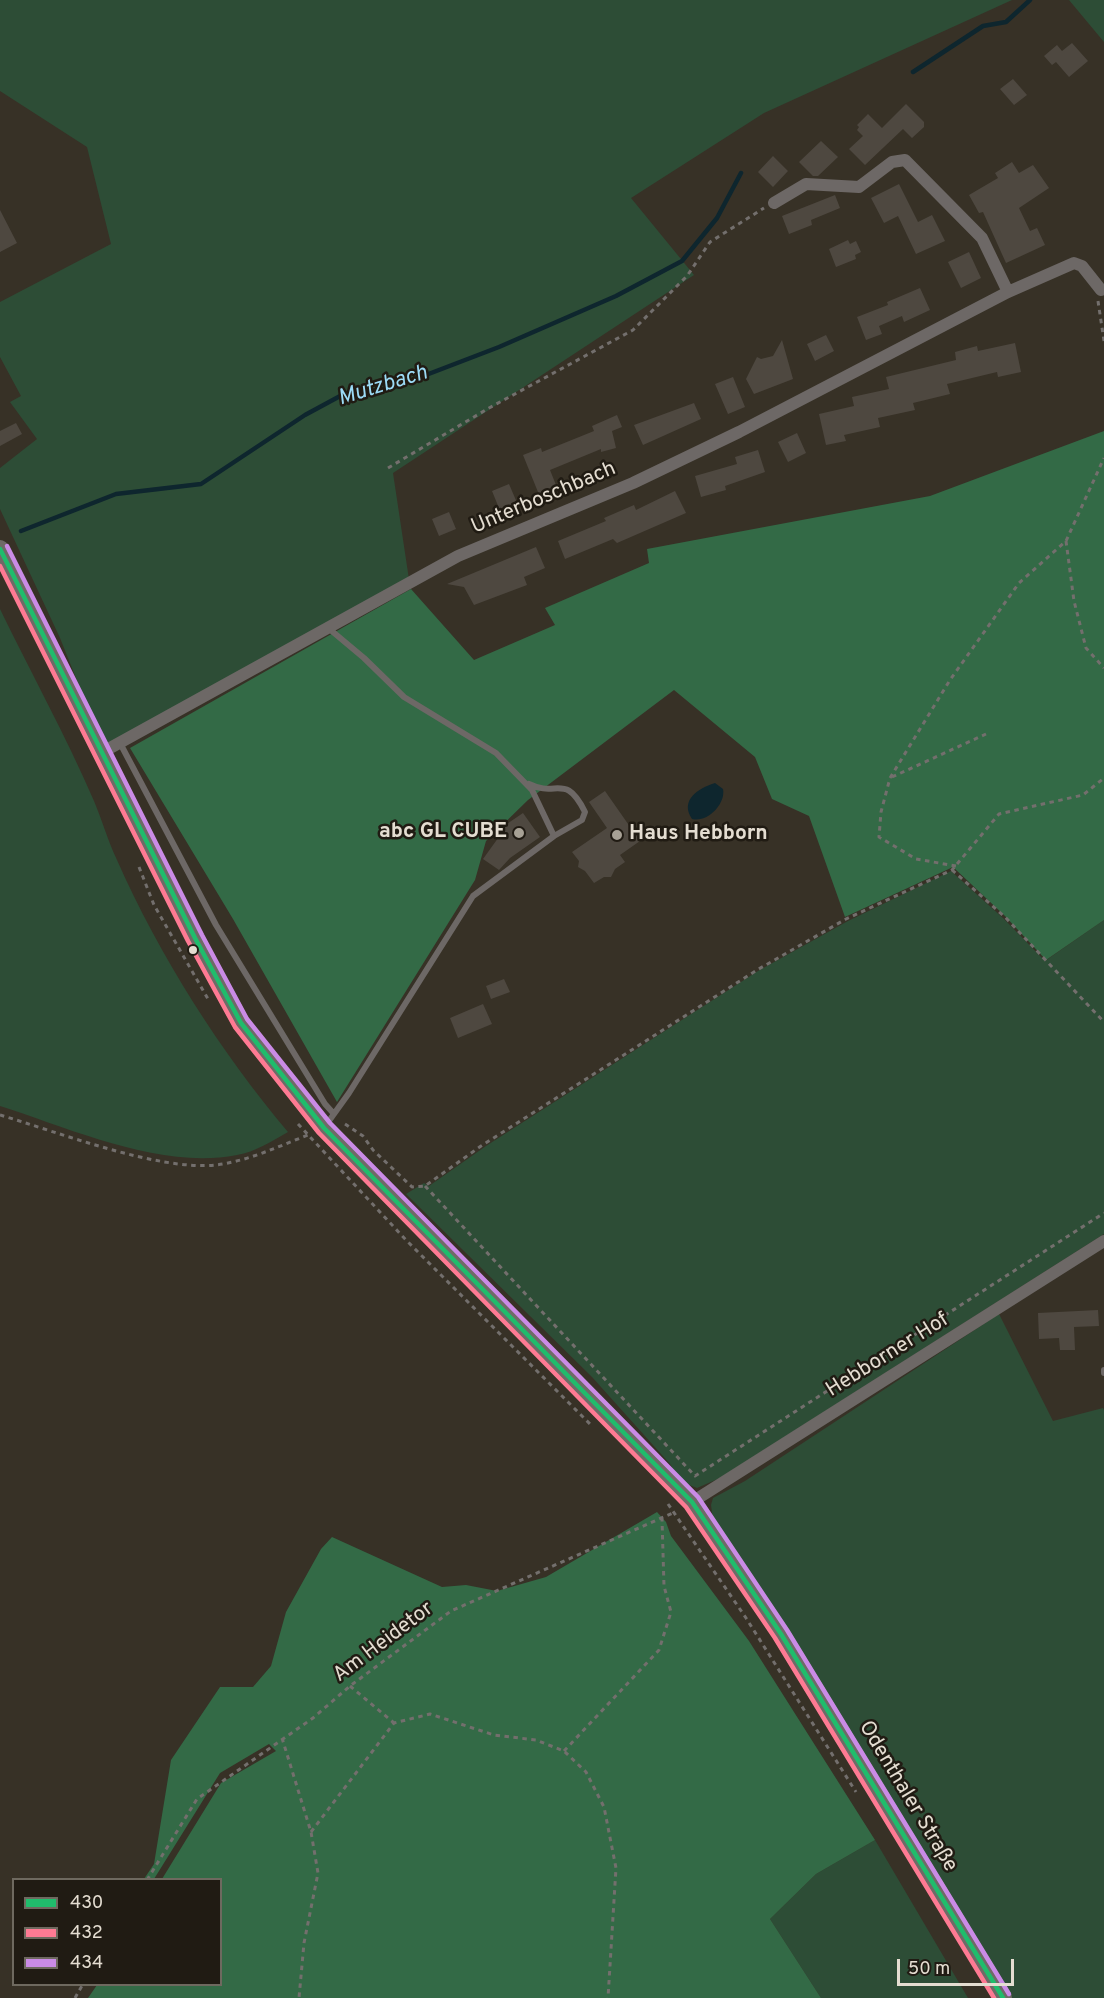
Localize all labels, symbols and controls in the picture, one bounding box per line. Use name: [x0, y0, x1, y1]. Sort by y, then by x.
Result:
water label: Mutzbach: [335, 361, 431, 413]
street label: Unterboschbach: [468, 457, 620, 541]
place label: abc GL CUBE: [379, 820, 507, 846]
place label: Haus Hebborn: [629, 822, 768, 848]
marker: abc GL CUBE: [512, 826, 526, 840]
marker: Haus Hebborn: [610, 828, 624, 842]
unlabelled marker: [187, 944, 199, 956]
street label: Hebborner Hof: [822, 1308, 954, 1404]
street label: Am Heidetor: [329, 1597, 439, 1689]
street label: Odenthaler Straße: [852, 1717, 962, 1877]
legend: [12, 1878, 222, 1986]
text: 430: [70, 1892, 103, 1915]
text: 432: [70, 1922, 103, 1945]
scale bar: [900, 1947, 1017, 1985]
text: 434: [70, 1952, 103, 1975]
text: 50 m: [908, 1958, 950, 1981]

